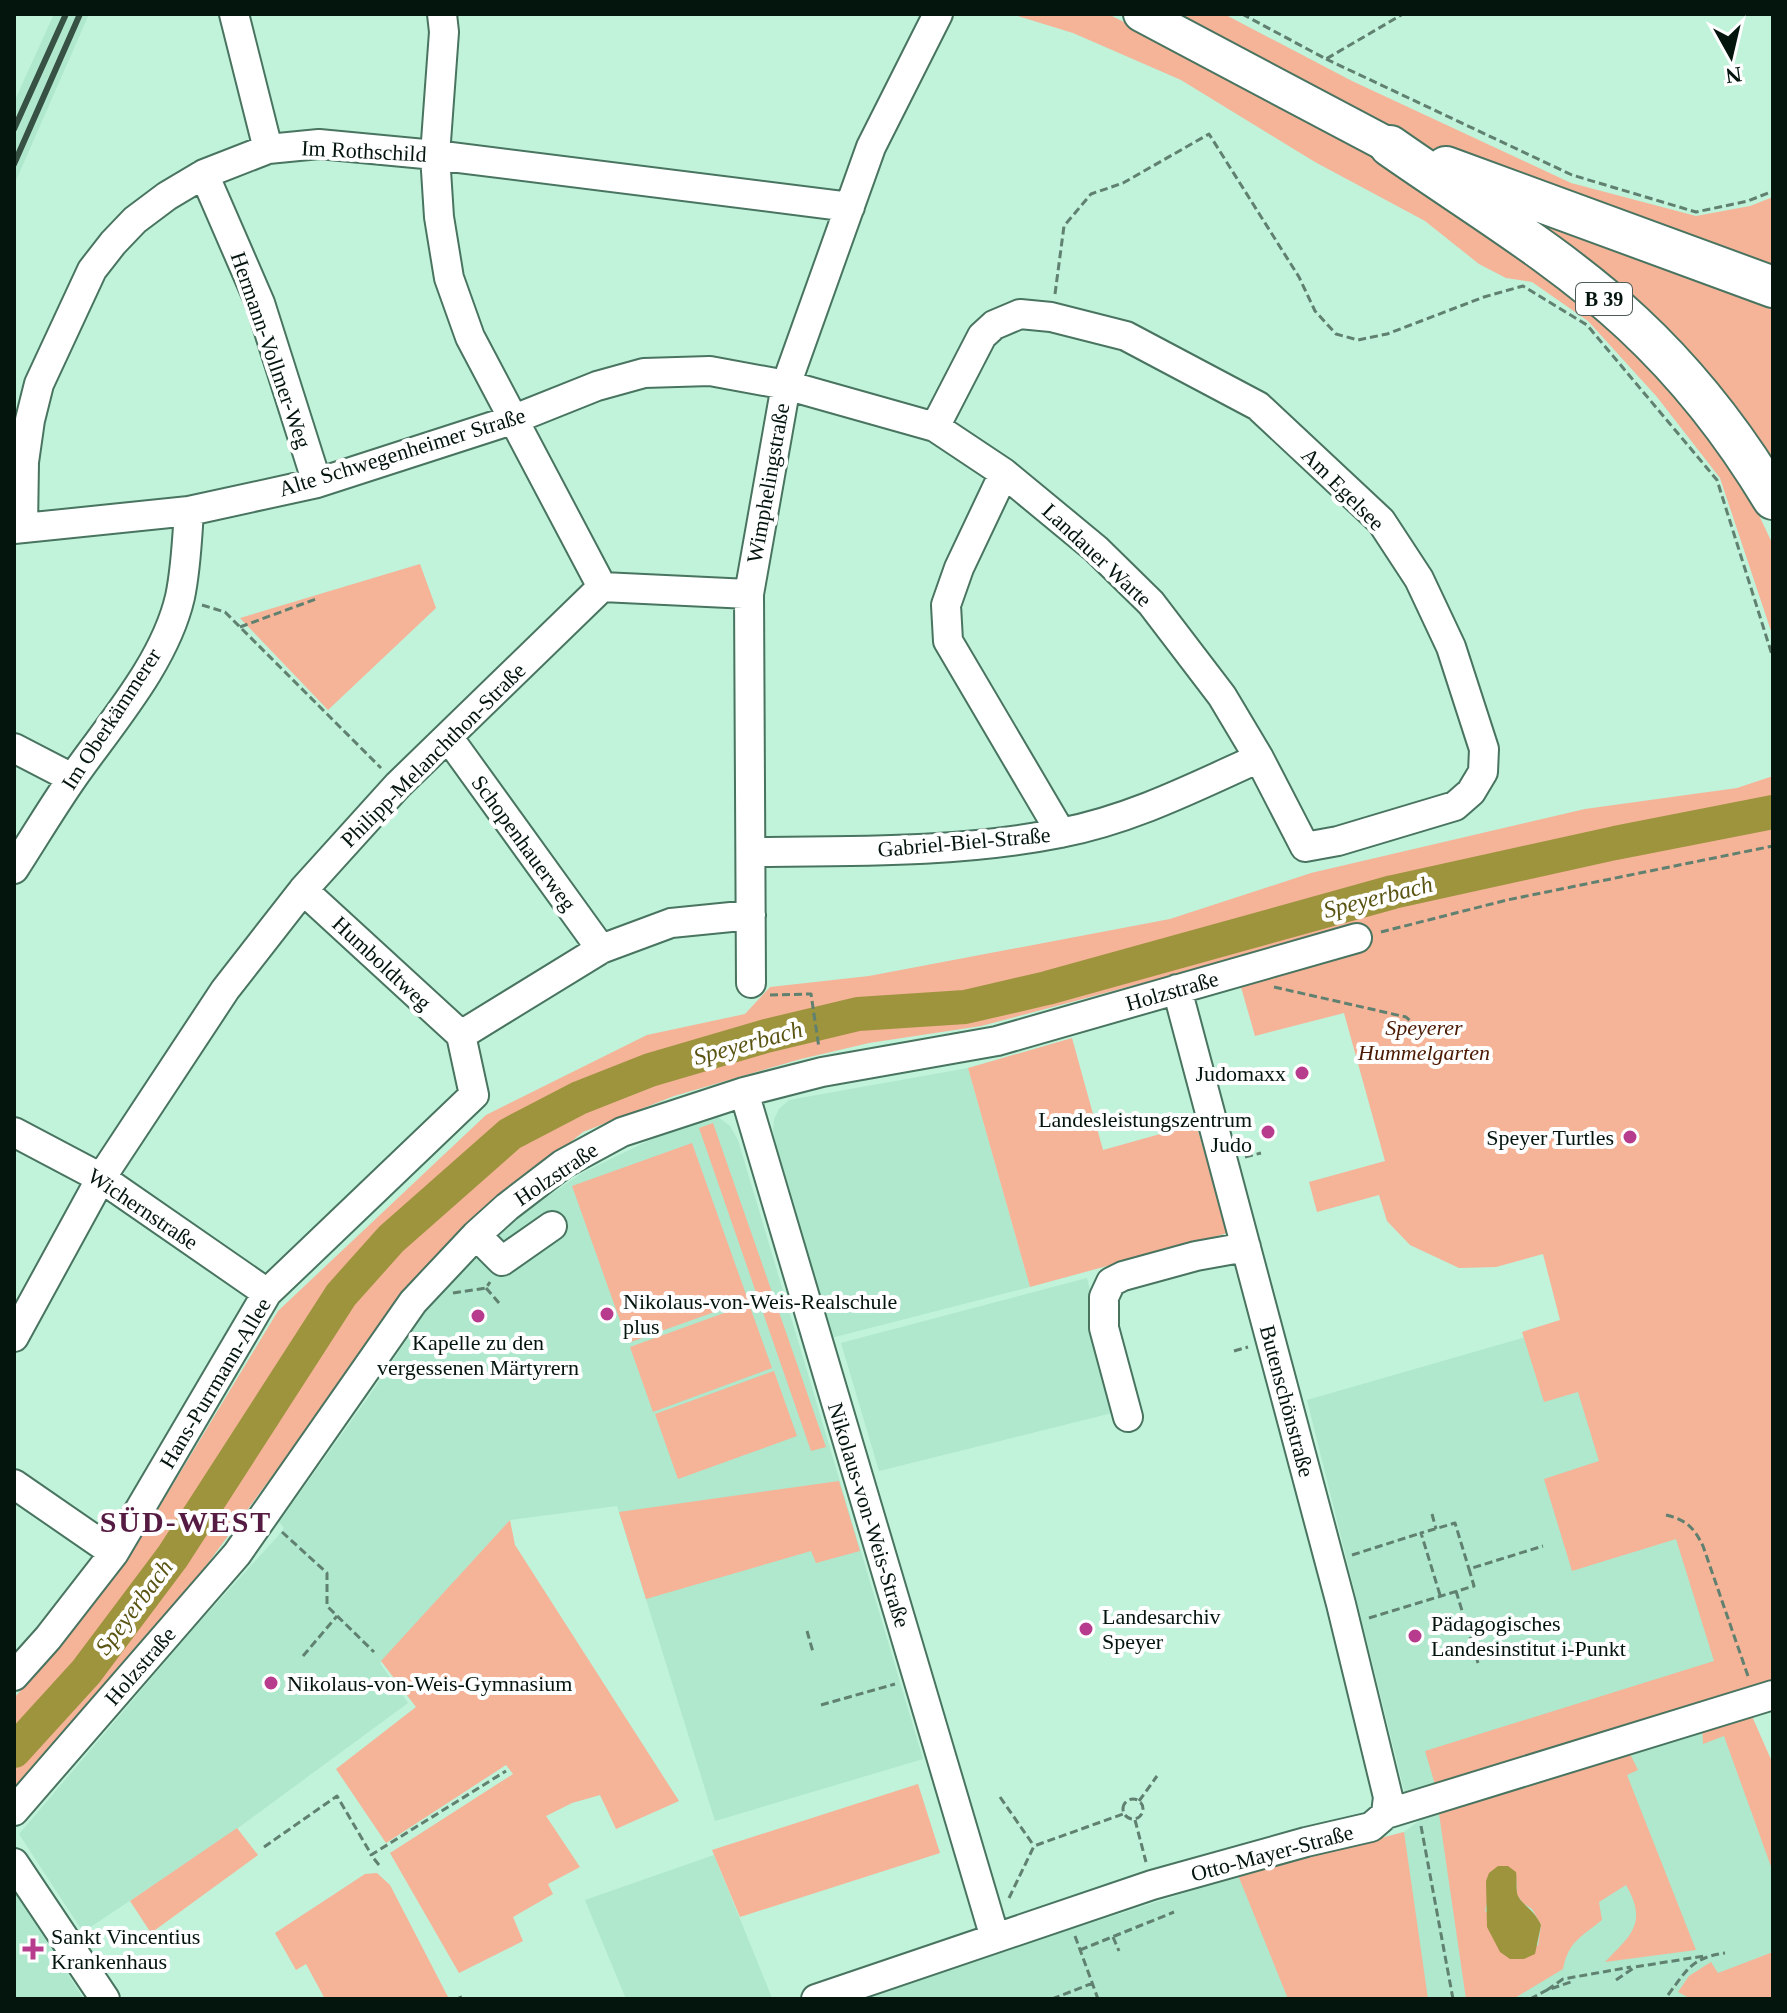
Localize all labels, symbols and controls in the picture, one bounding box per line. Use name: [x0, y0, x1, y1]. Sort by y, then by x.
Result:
north arrow: [1691, 16, 1771, 96]
text: N: [1724, 62, 1743, 89]
street label: Im Rothschild: [301, 135, 427, 167]
street label: Hermann-Vollmer-Weg: [226, 248, 316, 452]
road number: B 39: [1576, 283, 1632, 315]
street label: Wimphelingstraße: [742, 401, 794, 565]
street label: Alte Schwegenheimer Straße: [276, 403, 528, 501]
street label: Am Egelsee: [1296, 442, 1390, 536]
street label: Landauer Warte: [1037, 498, 1157, 612]
street label: Im Oberkämmerer: [56, 643, 166, 794]
street label: Philipp-Melanchthon-Straße: [336, 658, 530, 852]
street label: Schopenhauerweg: [466, 770, 582, 916]
street label: Gabriel-Biel-Straße: [876, 822, 1052, 862]
water label: Speyerbach: [1321, 871, 1435, 923]
street label: Humboldtweg: [327, 911, 437, 1015]
street label: Holzstraße: [1123, 966, 1221, 1016]
park label: Speyerer Hummelgarten: [1357, 1015, 1490, 1065]
water label: Speyerbach: [691, 1016, 805, 1070]
place label: Judomaxx: [1196, 1061, 1286, 1086]
marker: Judomaxx: [1293, 1064, 1311, 1082]
place label: Landesleistungszentrum Judo: [1038, 1107, 1252, 1157]
marker: Landesleistungszentrum Judo: [1259, 1123, 1277, 1141]
place label: Speyer Turtles: [1486, 1125, 1614, 1150]
marker: Speyer Turtles: [1621, 1128, 1639, 1146]
street label: Holzstraße: [510, 1137, 602, 1211]
street label: Wichernstraße: [83, 1163, 203, 1255]
place label: Nikolaus-von-Weis-Realschule plus: [623, 1289, 897, 1339]
street label: Hans-Purrmann-Allee: [154, 1293, 276, 1473]
marker: Nikolaus-von-Weis-Realschule plus: [598, 1305, 616, 1323]
marker: Kapelle zu den vergessenen Märtyrern: [469, 1307, 487, 1325]
street label: Butenschönstraße: [1255, 1322, 1319, 1480]
place label: Kapelle zu den vergessenen Märtyrern: [377, 1330, 579, 1380]
street label: Nikolaus-von-Weis-Straße: [823, 1399, 915, 1631]
district label: SÜD-WEST: [100, 1505, 272, 1538]
water label: Speyerbach: [90, 1554, 178, 1660]
place label: Landesarchiv Speyer: [1102, 1604, 1221, 1654]
place label: Pädagogisches Landesinstitut i-Punkt: [1431, 1611, 1626, 1661]
marker: Landesarchiv Speyer: [1077, 1620, 1095, 1638]
street label: Holzstraße: [99, 1622, 181, 1710]
marker: Pädagogisches Landesinstitut i-Punkt: [1406, 1627, 1424, 1645]
place label: Nikolaus-von-Weis-Gymnasium: [287, 1671, 572, 1696]
marker: Nikolaus-von-Weis-Gymnasium: [262, 1674, 280, 1692]
street label: Otto-Mayer-Straße: [1188, 1819, 1356, 1887]
place label: Sankt Vincentius Krankenhaus: [51, 1924, 200, 1974]
marker: Sankt Vincentius Krankenhaus: [22, 1938, 44, 1960]

